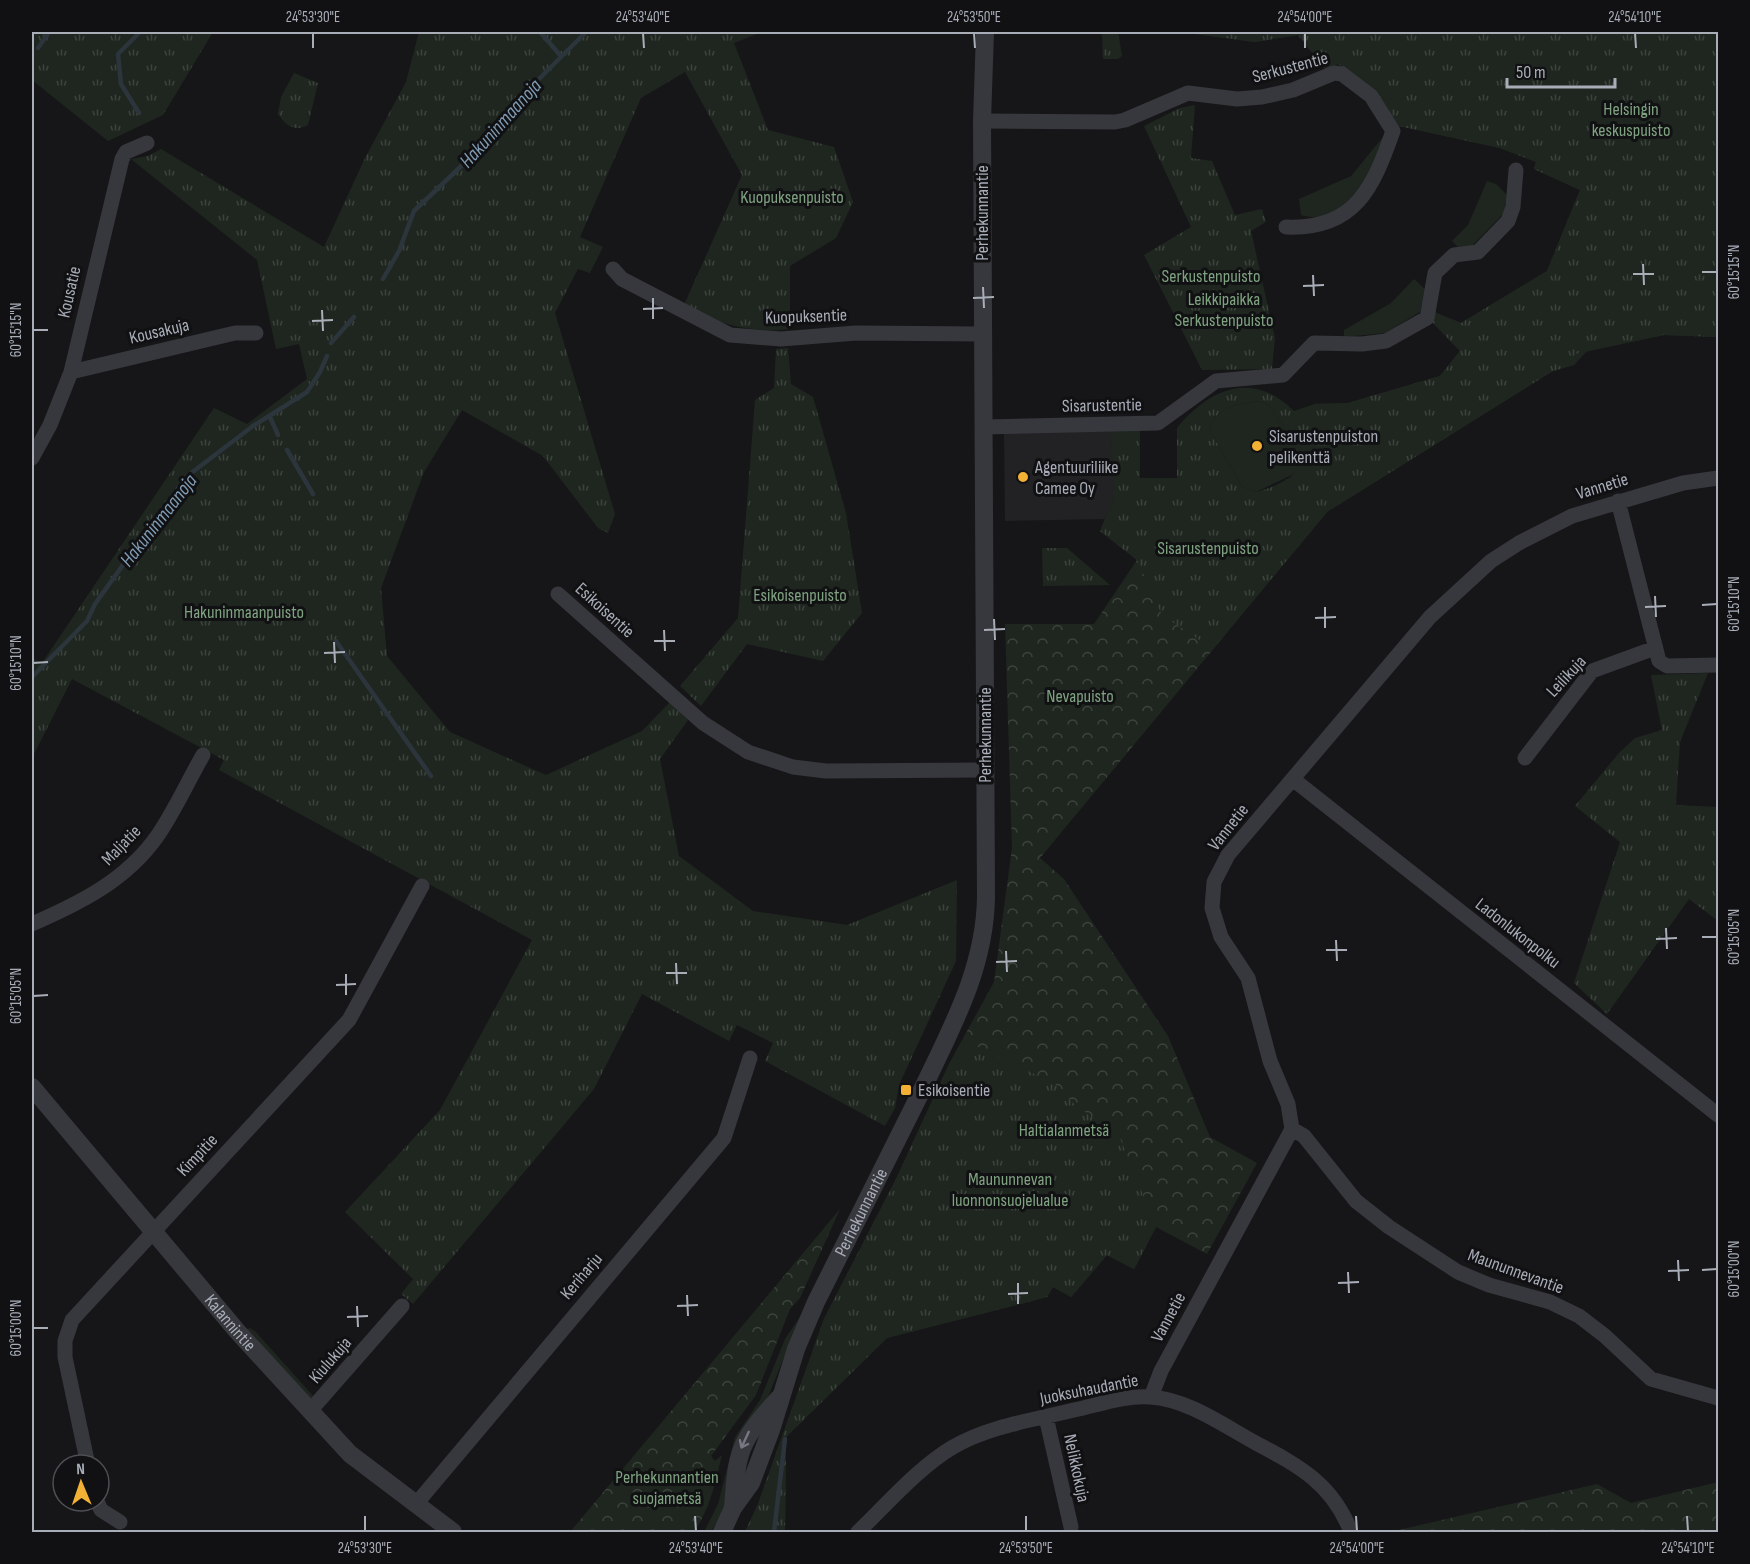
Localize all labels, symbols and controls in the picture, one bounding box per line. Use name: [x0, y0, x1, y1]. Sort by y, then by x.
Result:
text: 24°53'30"E: [286, 8, 340, 27]
text: 24°53'40"E: [616, 8, 670, 27]
text: 24°53'50"E: [947, 8, 1001, 27]
text: 24°54'00"E: [1278, 8, 1332, 27]
text: 24°54'10"E: [1608, 8, 1662, 27]
street label: Serkustentie: [1250, 47, 1330, 88]
scale bar: [1507, 51, 1615, 89]
text: 50 m: [1516, 62, 1546, 83]
water label: Hakuninmaanoja: [455, 74, 547, 173]
park label: Helsingin keskuspuisto: [1592, 99, 1670, 141]
street label: Perhekunnantie: [972, 165, 993, 261]
park label: Kuopuksenpuisto: [740, 187, 844, 208]
text: 60°15'15"N: [1725, 245, 1744, 299]
street label: Kousatie: [53, 264, 86, 320]
park label: Serkustenpuisto: [1162, 266, 1260, 287]
park label: Leikkipaikka Serkustenpuisto: [1175, 289, 1273, 331]
text: 60°15'15"N: [7, 303, 26, 357]
street label: Kuopuksentie: [765, 305, 847, 328]
street label: Kousakuja: [127, 314, 191, 349]
street label: Sisarustentie: [1062, 394, 1142, 417]
place label: Sisarustenpuiston pelikenttä: [1269, 426, 1378, 468]
marker: Sisarustenpuiston pelikenttä: [1250, 439, 1264, 453]
place label: Agentuuriliike Camee Oy: [1034, 457, 1118, 499]
street label: Vannetie: [1574, 469, 1631, 504]
water label: Hakuninmaanoja: [115, 470, 202, 572]
marker: Agentuuriliike Camee Oy: [1016, 470, 1030, 484]
park label: Sisarustenpuisto: [1157, 538, 1259, 559]
text: 60°15'10"N: [1725, 576, 1744, 632]
street label: Esikoisentie: [571, 578, 639, 642]
park label: Esikoisenpuisto: [753, 585, 847, 606]
park label: Hakuninmaanpuisto: [184, 602, 304, 623]
text: 60°15'10"N: [7, 635, 26, 691]
street label: Leilikuja: [1542, 651, 1591, 701]
park label: Nevapuisto: [1046, 686, 1114, 707]
street label: Perhekunnantie: [975, 687, 996, 783]
street label: Vannetie: [1204, 800, 1253, 855]
street label: Maljatie: [97, 821, 145, 870]
street label: Ladonlukonpolku: [1471, 894, 1564, 973]
text: 60°15'05"N: [1725, 909, 1744, 965]
text: 60°15'05"N: [7, 968, 26, 1024]
place label: Esikoisentie: [918, 1080, 990, 1101]
marker: Esikoisentie: [899, 1083, 913, 1097]
park label: Haltialanmetsä: [1019, 1120, 1109, 1141]
street label: Kimpitie: [173, 1130, 222, 1181]
street label: Perhekunnantie: [830, 1165, 892, 1260]
park label: Maununnevan luonnonsuojelualue: [952, 1169, 1068, 1211]
text: 60°15'00"N: [1725, 1241, 1744, 1297]
street label: Maununnevantie: [1465, 1244, 1567, 1299]
street label: Keriharju: [556, 1249, 607, 1304]
street label: Vannetie: [1147, 1289, 1190, 1346]
street label: Kalannintie: [200, 1290, 260, 1356]
text: 60°15'00"N: [7, 1300, 26, 1356]
street label: Kiulukuja: [305, 1333, 356, 1388]
street label: Juoksuhaudantie: [1037, 1370, 1140, 1410]
one-way arrow: [739, 1431, 750, 1449]
street label: Nelikkokuja: [1059, 1432, 1094, 1504]
north arrow: [51, 1453, 111, 1513]
text: N: [76, 1460, 85, 1479]
park label: Perhekunnantien suojametsä: [615, 1467, 719, 1509]
text: 24°53'30"E: [338, 1539, 392, 1558]
text: 24°53'40"E: [669, 1539, 723, 1558]
text: 24°53'50"E: [999, 1539, 1053, 1558]
text: 24°54'00"E: [1330, 1539, 1384, 1558]
text: 24°54'10"E: [1661, 1539, 1715, 1558]

